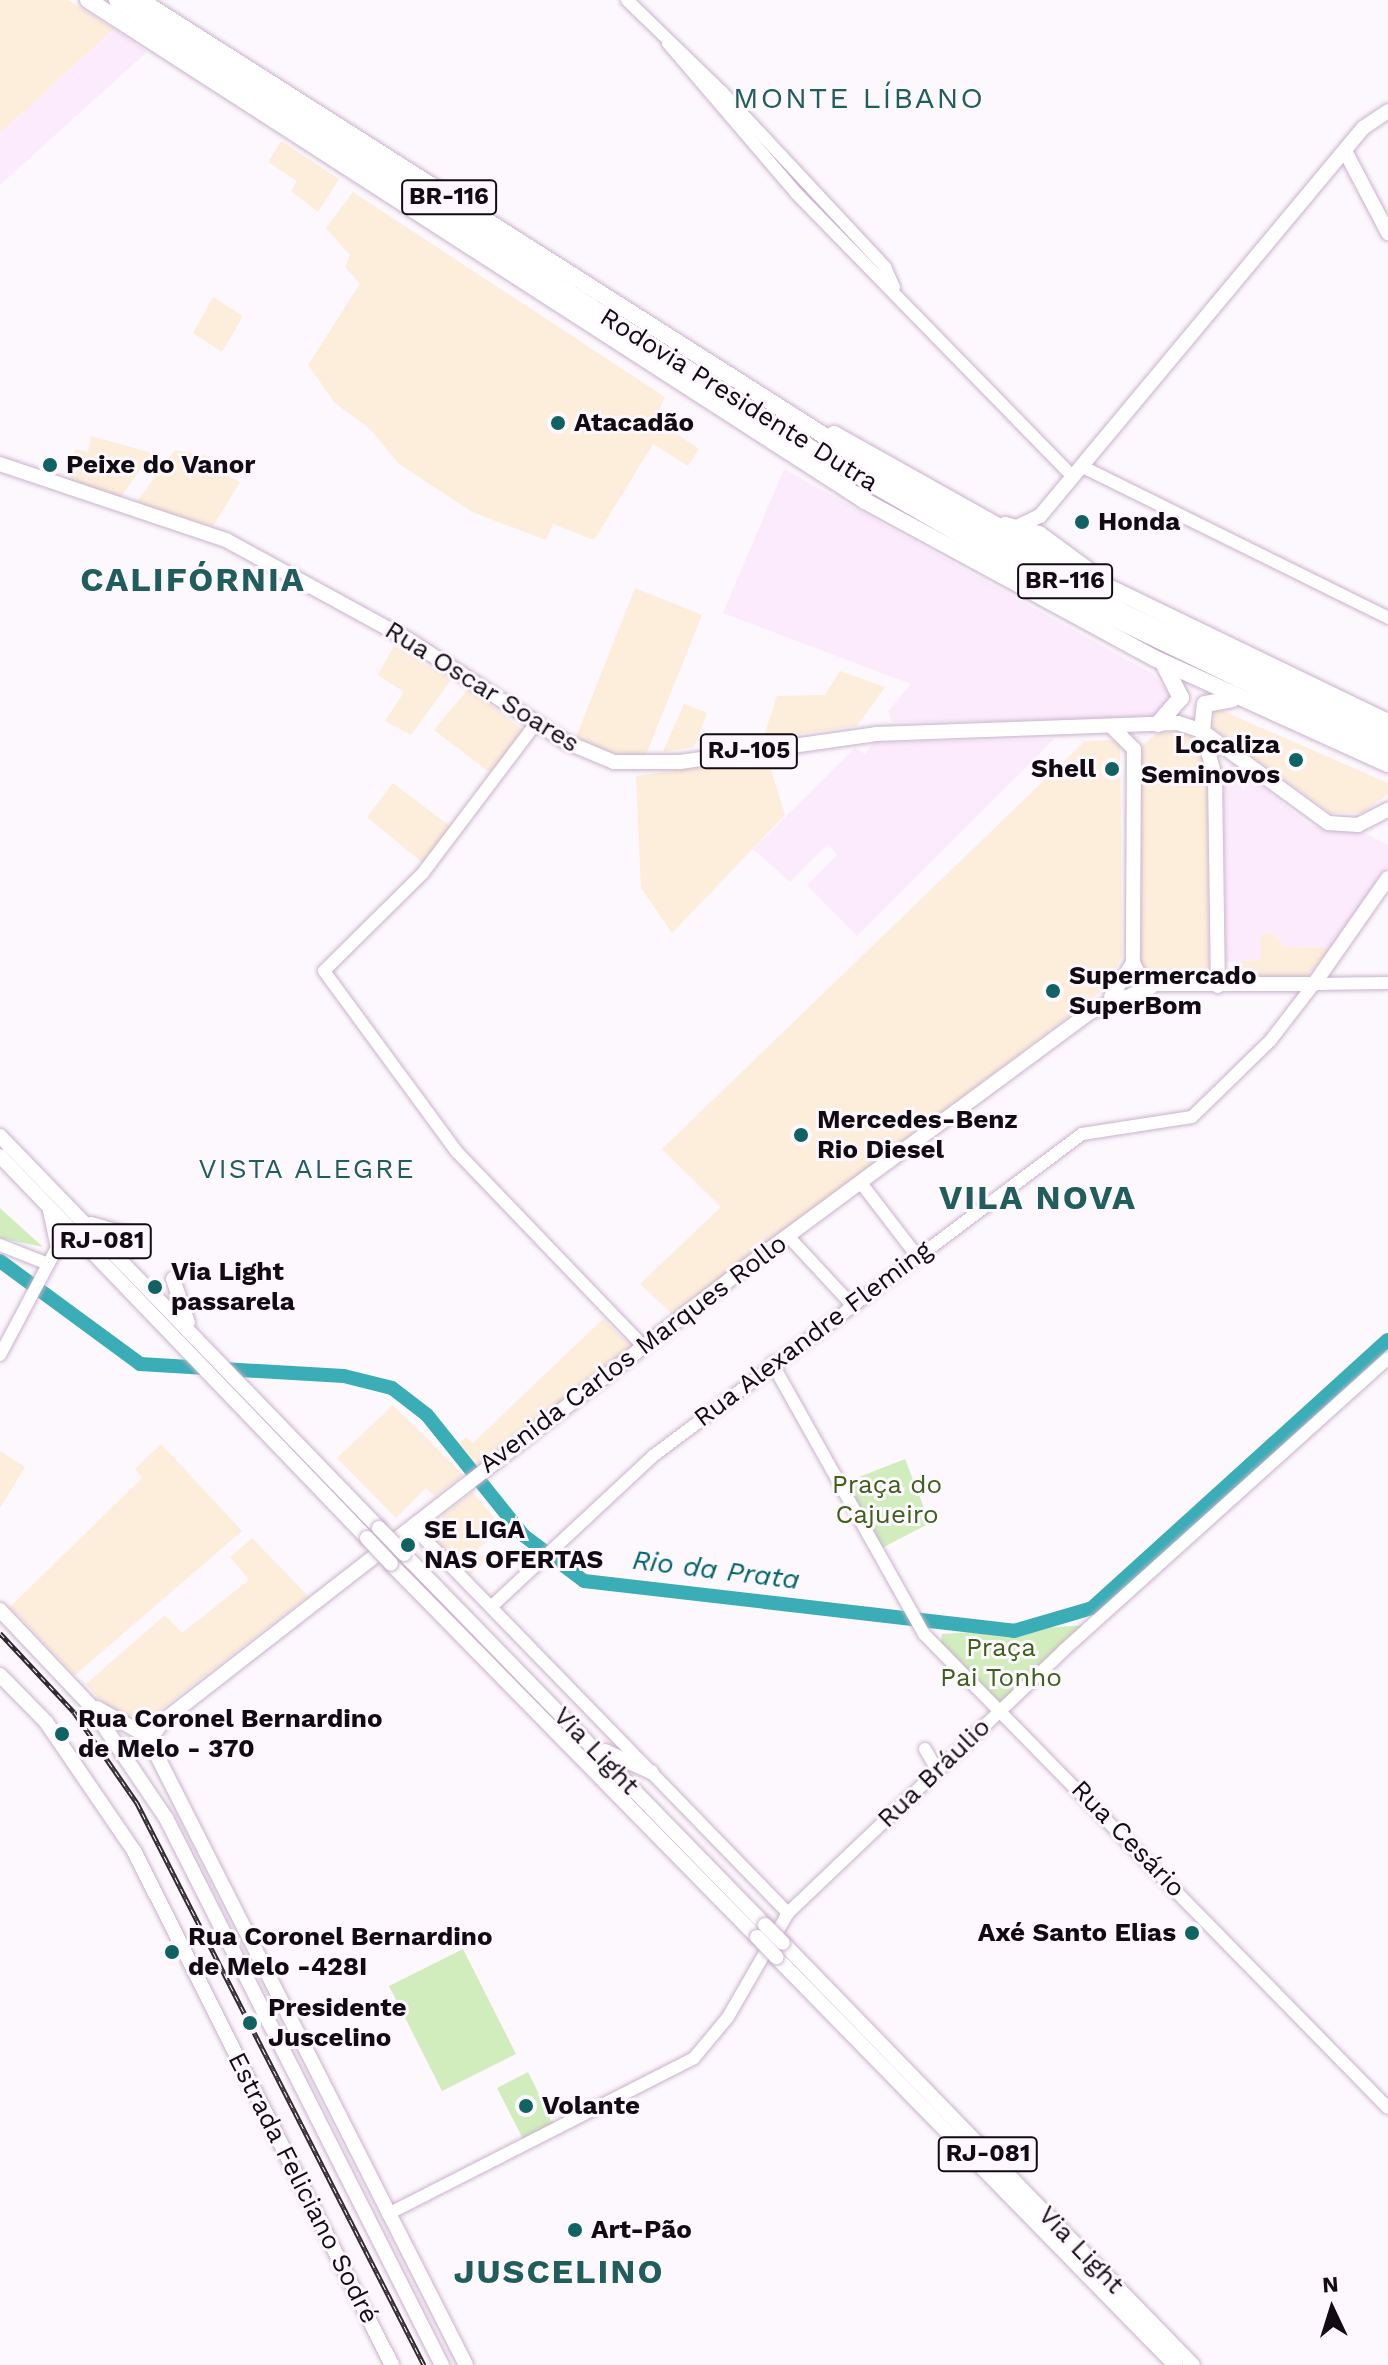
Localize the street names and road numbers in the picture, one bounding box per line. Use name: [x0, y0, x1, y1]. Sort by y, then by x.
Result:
road number: BR-116: [401, 177, 497, 217]
street label: Rodovia Presidente Dutra: [594, 301, 884, 499]
road number: BR-116: [1017, 561, 1113, 601]
street label: Rua Oscar Soares: [379, 614, 585, 760]
road number: RJ-105: [699, 731, 799, 771]
road number: RJ-081: [50, 1221, 154, 1261]
street label: Avenida Carlos Marques Rollo: [473, 1228, 793, 1480]
street label: Rua Alexandre Fleming: [687, 1234, 939, 1434]
street label: Via Light: [546, 1700, 646, 1802]
street label: Rua Bráulio: [871, 1711, 997, 1835]
street label: Rua Cesário: [1064, 1774, 1192, 1904]
street label: Estrada Feliciano Sodré: [221, 2047, 385, 2329]
road number: RJ-081: [936, 2134, 1040, 2174]
street label: Via Light: [1031, 2199, 1131, 2301]

